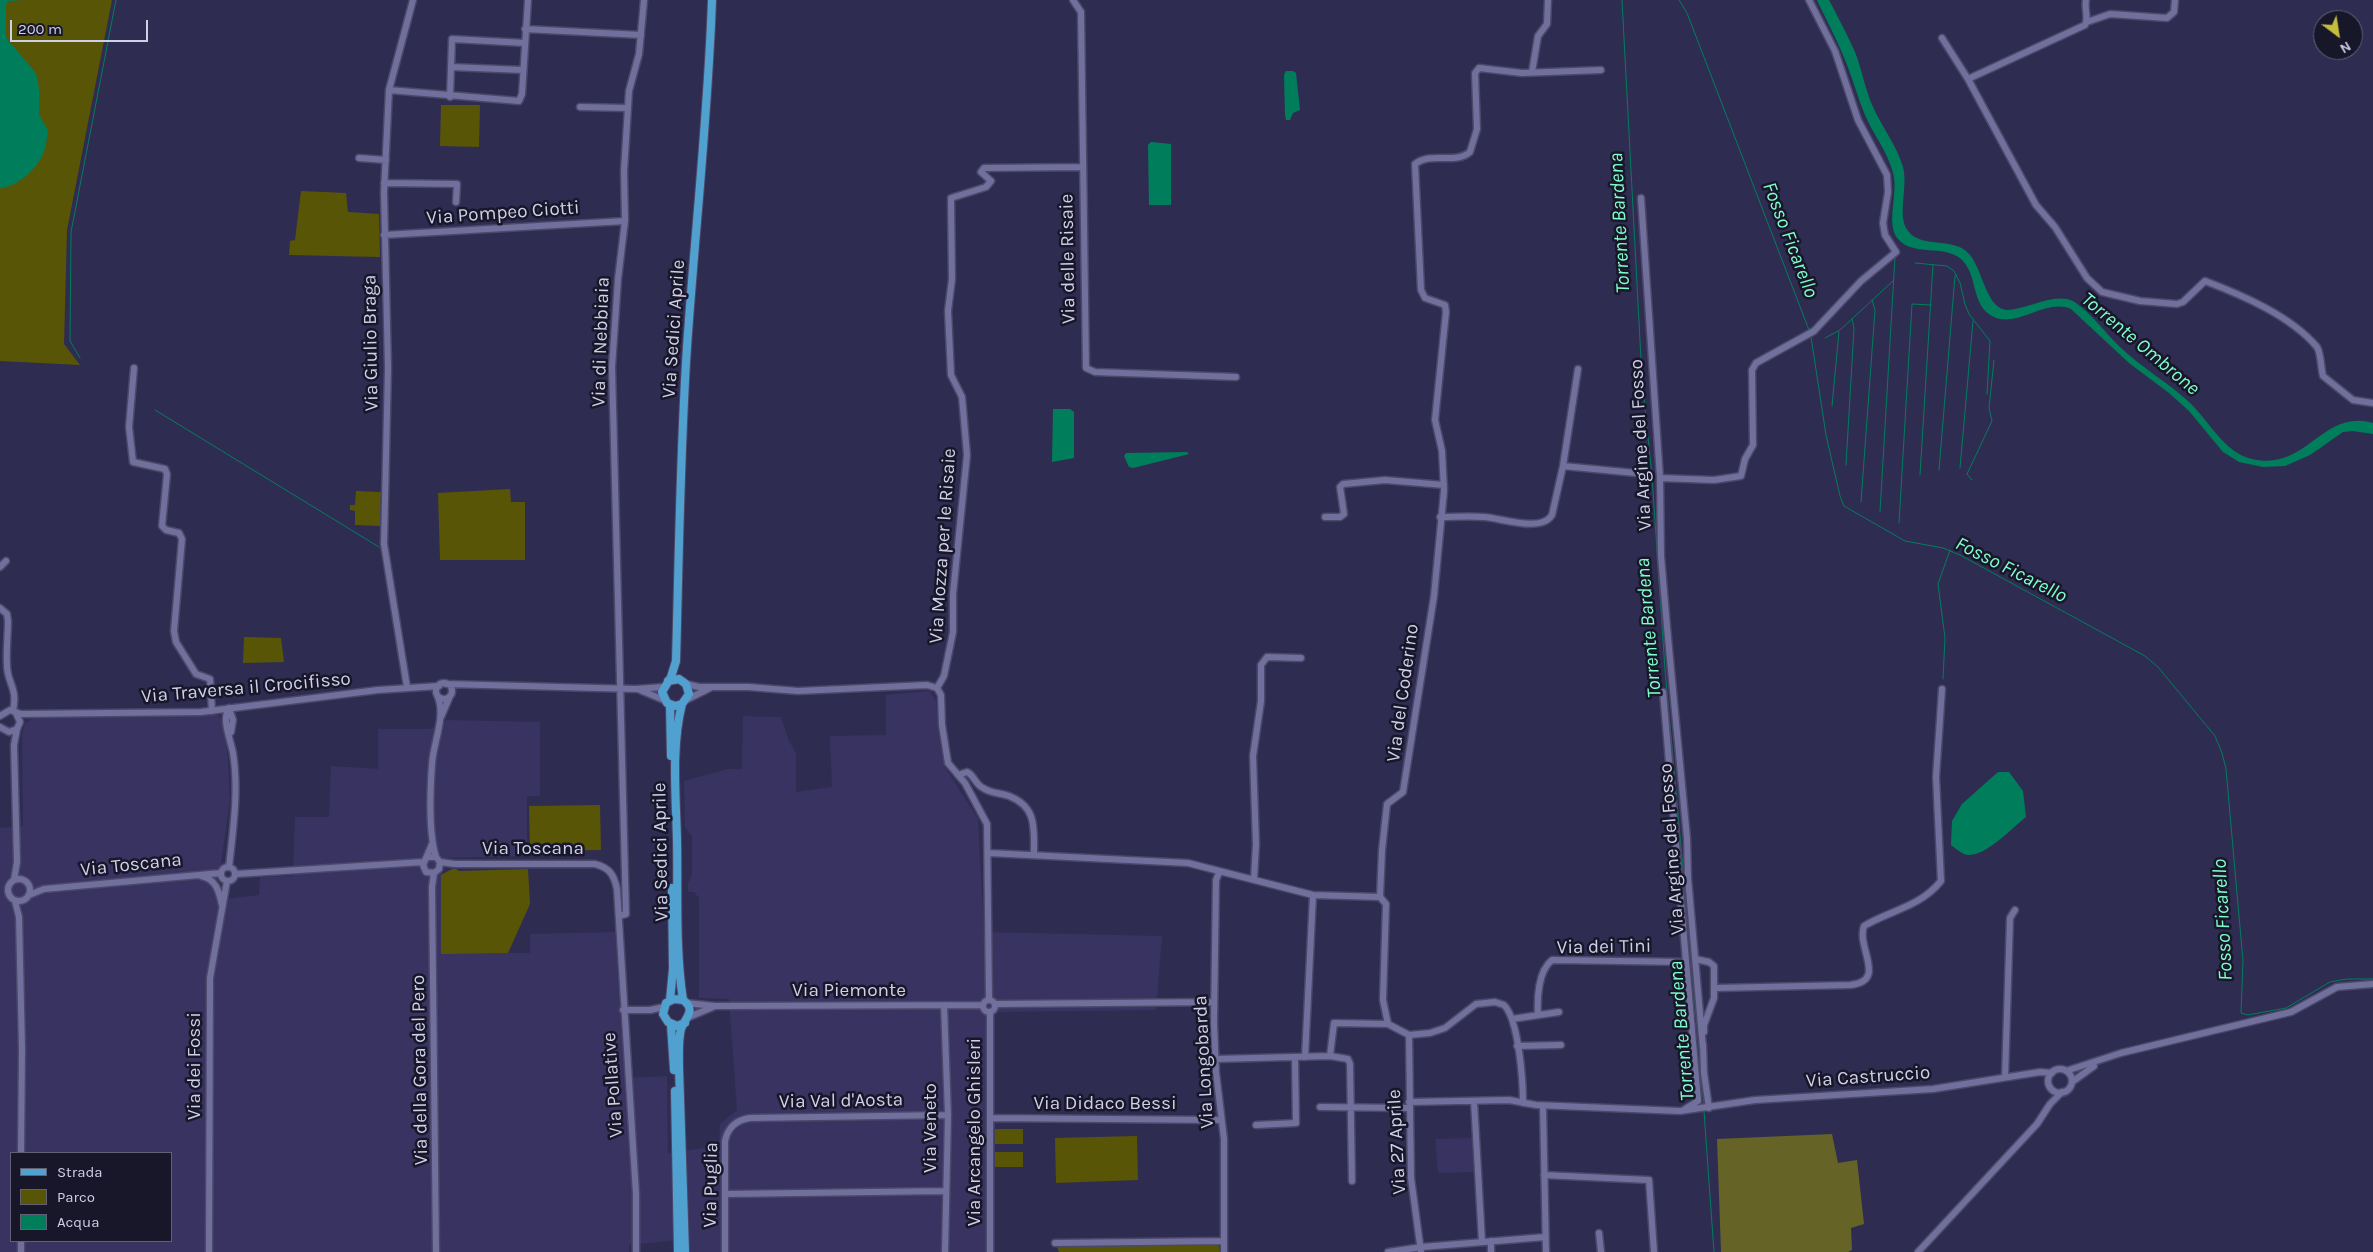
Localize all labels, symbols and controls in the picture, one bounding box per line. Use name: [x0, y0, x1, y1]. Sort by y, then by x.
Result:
scale bar: [12, 10, 150, 42]
north arrow: [2313, 10, 2363, 60]
text: 200 m: [18, 20, 62, 38]
text: N: [2337, 38, 2354, 57]
water label: Torrente Bardena: [1604, 152, 1636, 294]
water label: Fosso Ficarello: [1757, 179, 1823, 301]
street label: Via delle Risaie: [1055, 194, 1081, 324]
street label: Via Pompeo Ciotti: [426, 196, 580, 230]
street label: Via Sedici Aprile: [658, 259, 690, 399]
street label: Via Giulio Braga: [358, 274, 384, 412]
street label: Via di Nebbiaia: [587, 277, 615, 407]
water label: Torrente Ombrone: [2076, 287, 2204, 401]
street label: Via Argine del Fosso: [1625, 359, 1657, 531]
street label: Via Mozza per le Risaie: [925, 448, 961, 644]
water label: Fosso Ficarello: [1951, 532, 2071, 608]
water label: Torrente Bardena: [1631, 557, 1667, 699]
street label: Via del Coderino: [1382, 622, 1424, 764]
street label: Via Traversa il Crocifisso: [140, 667, 352, 709]
street label: Via Argine del Fosso: [1655, 762, 1689, 936]
street label: Via Sedici Aprile: [648, 782, 674, 922]
street label: Via Toscana: [482, 838, 584, 860]
street label: Via Toscana: [79, 848, 183, 882]
water label: Fosso Ficarello: [2208, 858, 2238, 982]
street label: Via dei Tini: [1556, 935, 1652, 959]
water label: Torrente Bardena: [1664, 960, 1700, 1102]
street label: Via della Gora del Pero: [407, 974, 433, 1166]
street label: Via Piemonte: [792, 980, 906, 1002]
street label: Via Longobarda: [1189, 995, 1219, 1129]
street label: Via dei Fossi: [184, 1012, 206, 1120]
street label: Via Pollative: [598, 1032, 628, 1138]
street label: Via Arcangelo Ghisleri: [964, 1038, 986, 1226]
street label: Via Castruccio: [1805, 1061, 1931, 1093]
street label: Via Veneto: [920, 1083, 942, 1173]
street label: Via Val d'Aosta: [779, 1089, 903, 1113]
street label: Via 27 Aprile: [1383, 1089, 1411, 1195]
street label: Via Didaco Bessi: [1033, 1093, 1177, 1115]
street label: Via Puglia: [699, 1142, 723, 1228]
legend: [10, 1152, 172, 1242]
text: Strada: [57, 1163, 103, 1181]
text: Parco: [57, 1188, 95, 1206]
text: Acqua: [57, 1213, 99, 1231]

